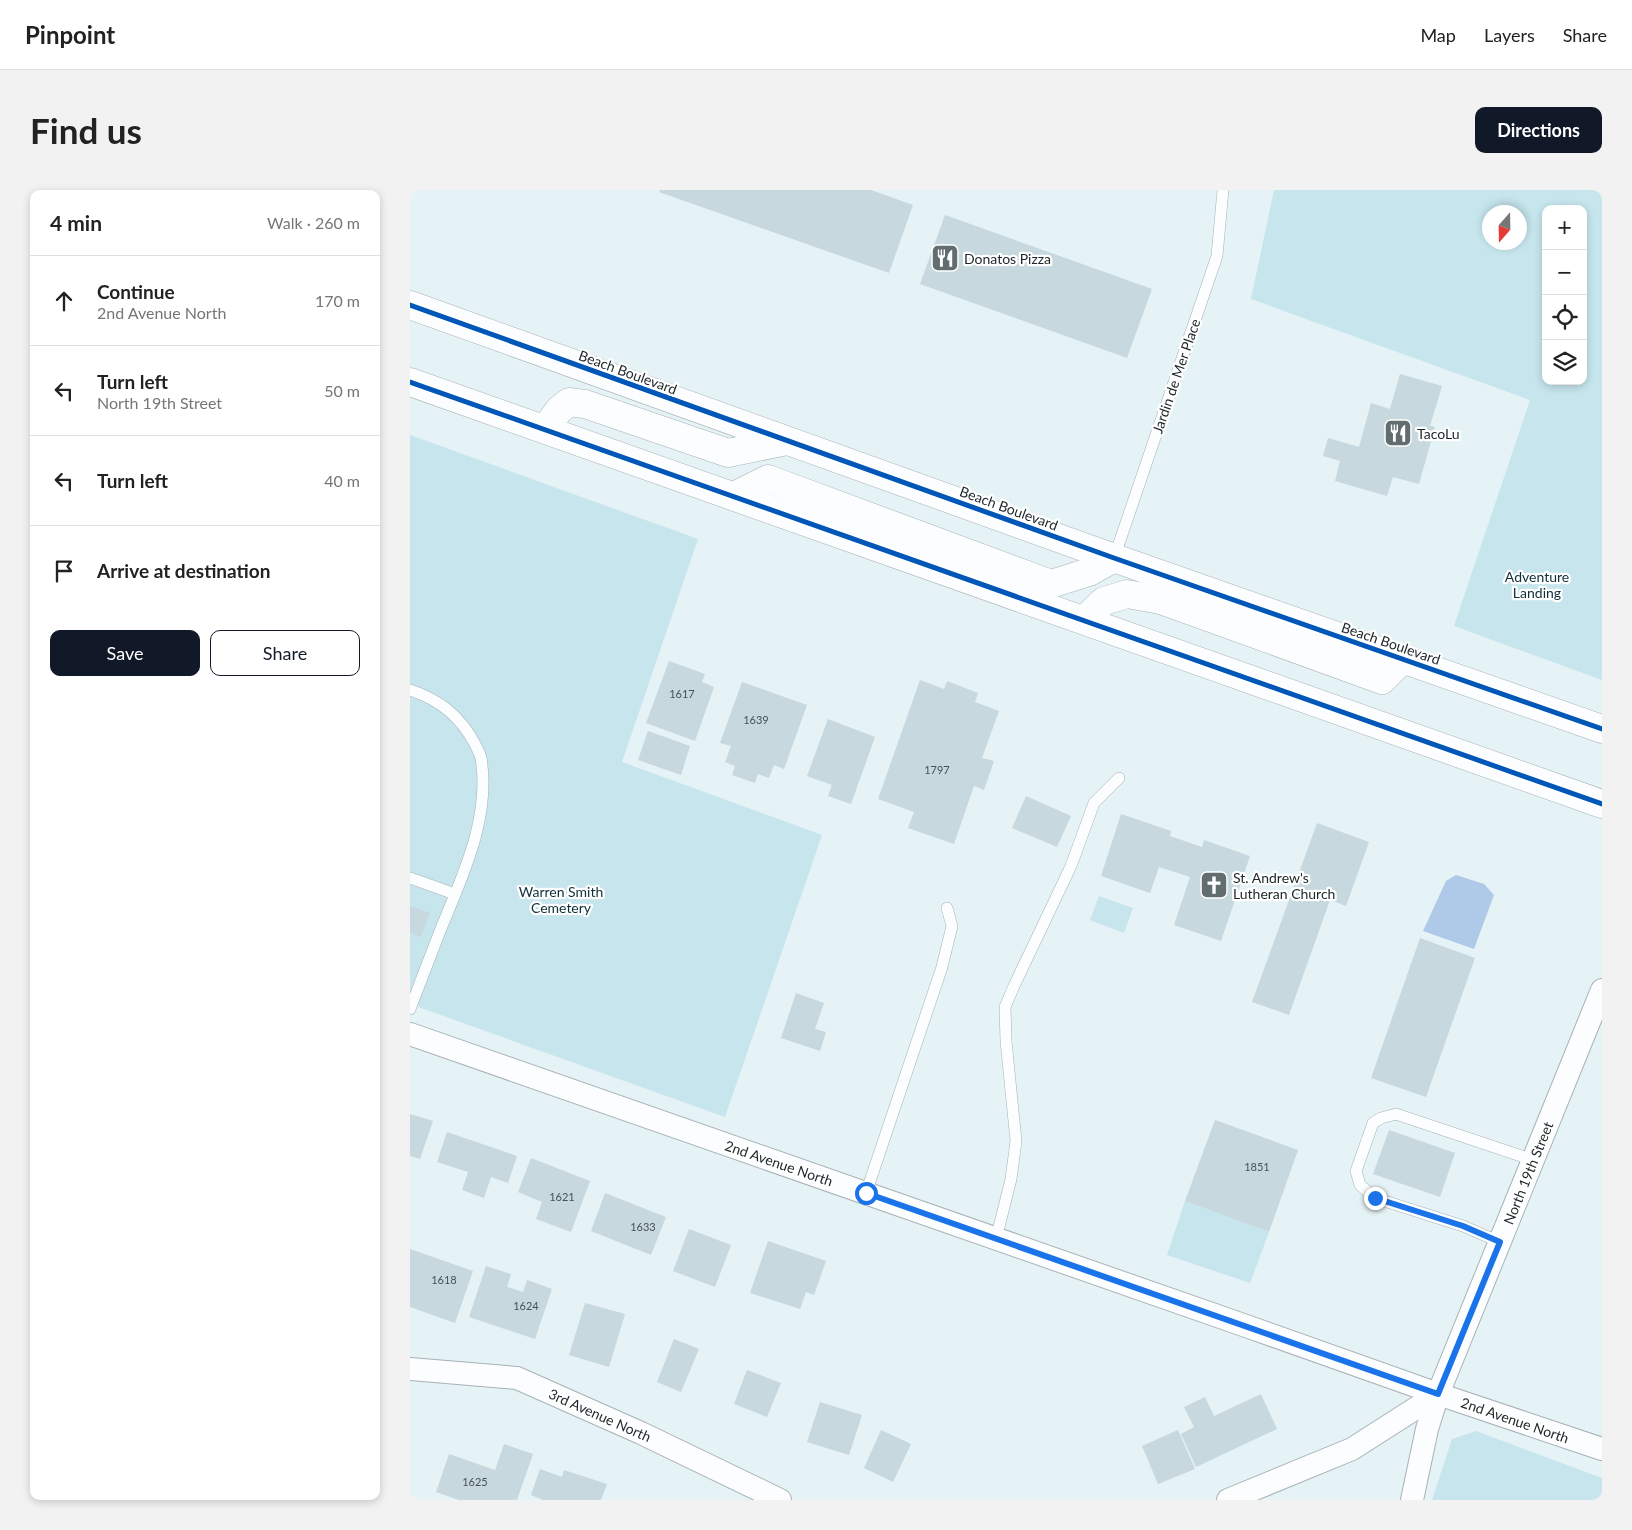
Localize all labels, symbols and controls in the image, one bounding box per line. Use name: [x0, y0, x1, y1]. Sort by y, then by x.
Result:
text: Pinpoint: [25, 20, 115, 49]
text: Map: [1420, 24, 1456, 46]
text: Layers: [1484, 24, 1535, 46]
text: Share: [1563, 24, 1607, 46]
button: Directions: [1475, 107, 1602, 153]
text: Find us: [30, 109, 142, 151]
north arrow: [1482, 205, 1527, 250]
map controls: [1542, 205, 1587, 385]
button: +: [1542, 205, 1587, 250]
text: 4 min: [50, 210, 102, 235]
text: Walk · 260 m: [267, 213, 360, 232]
restaurant icon: Donatos Pizza: [930, 243, 960, 273]
place label: Donatos Pizza: [964, 250, 1051, 267]
button: −: [1542, 250, 1587, 295]
text: Continue: [97, 280, 175, 303]
icon: ahead: [50, 287, 78, 315]
text: 170 m: [315, 291, 360, 310]
button: locate: [1542, 295, 1587, 340]
text: 2nd Avenue North: [97, 303, 226, 322]
street label: Jardin de Mer Place: [1148, 317, 1204, 435]
button: layers: [1542, 340, 1587, 385]
street label: Beach Boulevard: [577, 346, 679, 398]
text: Turn left: [97, 370, 168, 393]
icon: left: [50, 377, 78, 405]
text: 50 m: [324, 381, 360, 400]
text: North 19th Street: [97, 393, 222, 412]
restaurant icon: TacoLu: [1383, 418, 1413, 448]
place label: TacoLu: [1417, 425, 1460, 442]
icon: left: [50, 467, 78, 495]
text: Turn left: [97, 469, 168, 492]
text: 40 m: [324, 471, 360, 490]
street label: Beach Boulevard: [958, 482, 1060, 534]
icon: arrive: [50, 557, 78, 585]
text: Arrive at destination: [97, 559, 270, 582]
park label: Adventure Landing: [1505, 568, 1569, 601]
street label: Beach Boulevard: [1339, 618, 1443, 668]
button: Save: [50, 630, 200, 676]
button: Share: [210, 630, 360, 676]
house number: 1617: [669, 687, 695, 700]
house number: 1639: [743, 713, 769, 726]
house number: 1797: [924, 763, 950, 776]
place label: St. Andrew's Lutheran Church: [1233, 869, 1335, 902]
church icon: St. Andrew's Lutheran Church: [1199, 870, 1229, 900]
park label: Warren Smith Cemetery: [519, 883, 603, 916]
street label: North 19th Street: [1500, 1119, 1556, 1227]
street label: 2nd Avenue North: [723, 1137, 835, 1189]
house number: 1851: [1244, 1160, 1270, 1173]
route start: [855, 1182, 878, 1205]
route end: [1364, 1187, 1387, 1210]
house number: 1621: [549, 1190, 575, 1203]
house number: 1633: [630, 1220, 656, 1233]
house number: 1618: [431, 1273, 457, 1286]
house number: 1624: [513, 1299, 539, 1312]
street label: 3rd Avenue North: [546, 1385, 654, 1445]
street label: 2nd Avenue North: [1459, 1394, 1571, 1446]
house number: 1625: [462, 1475, 488, 1488]

